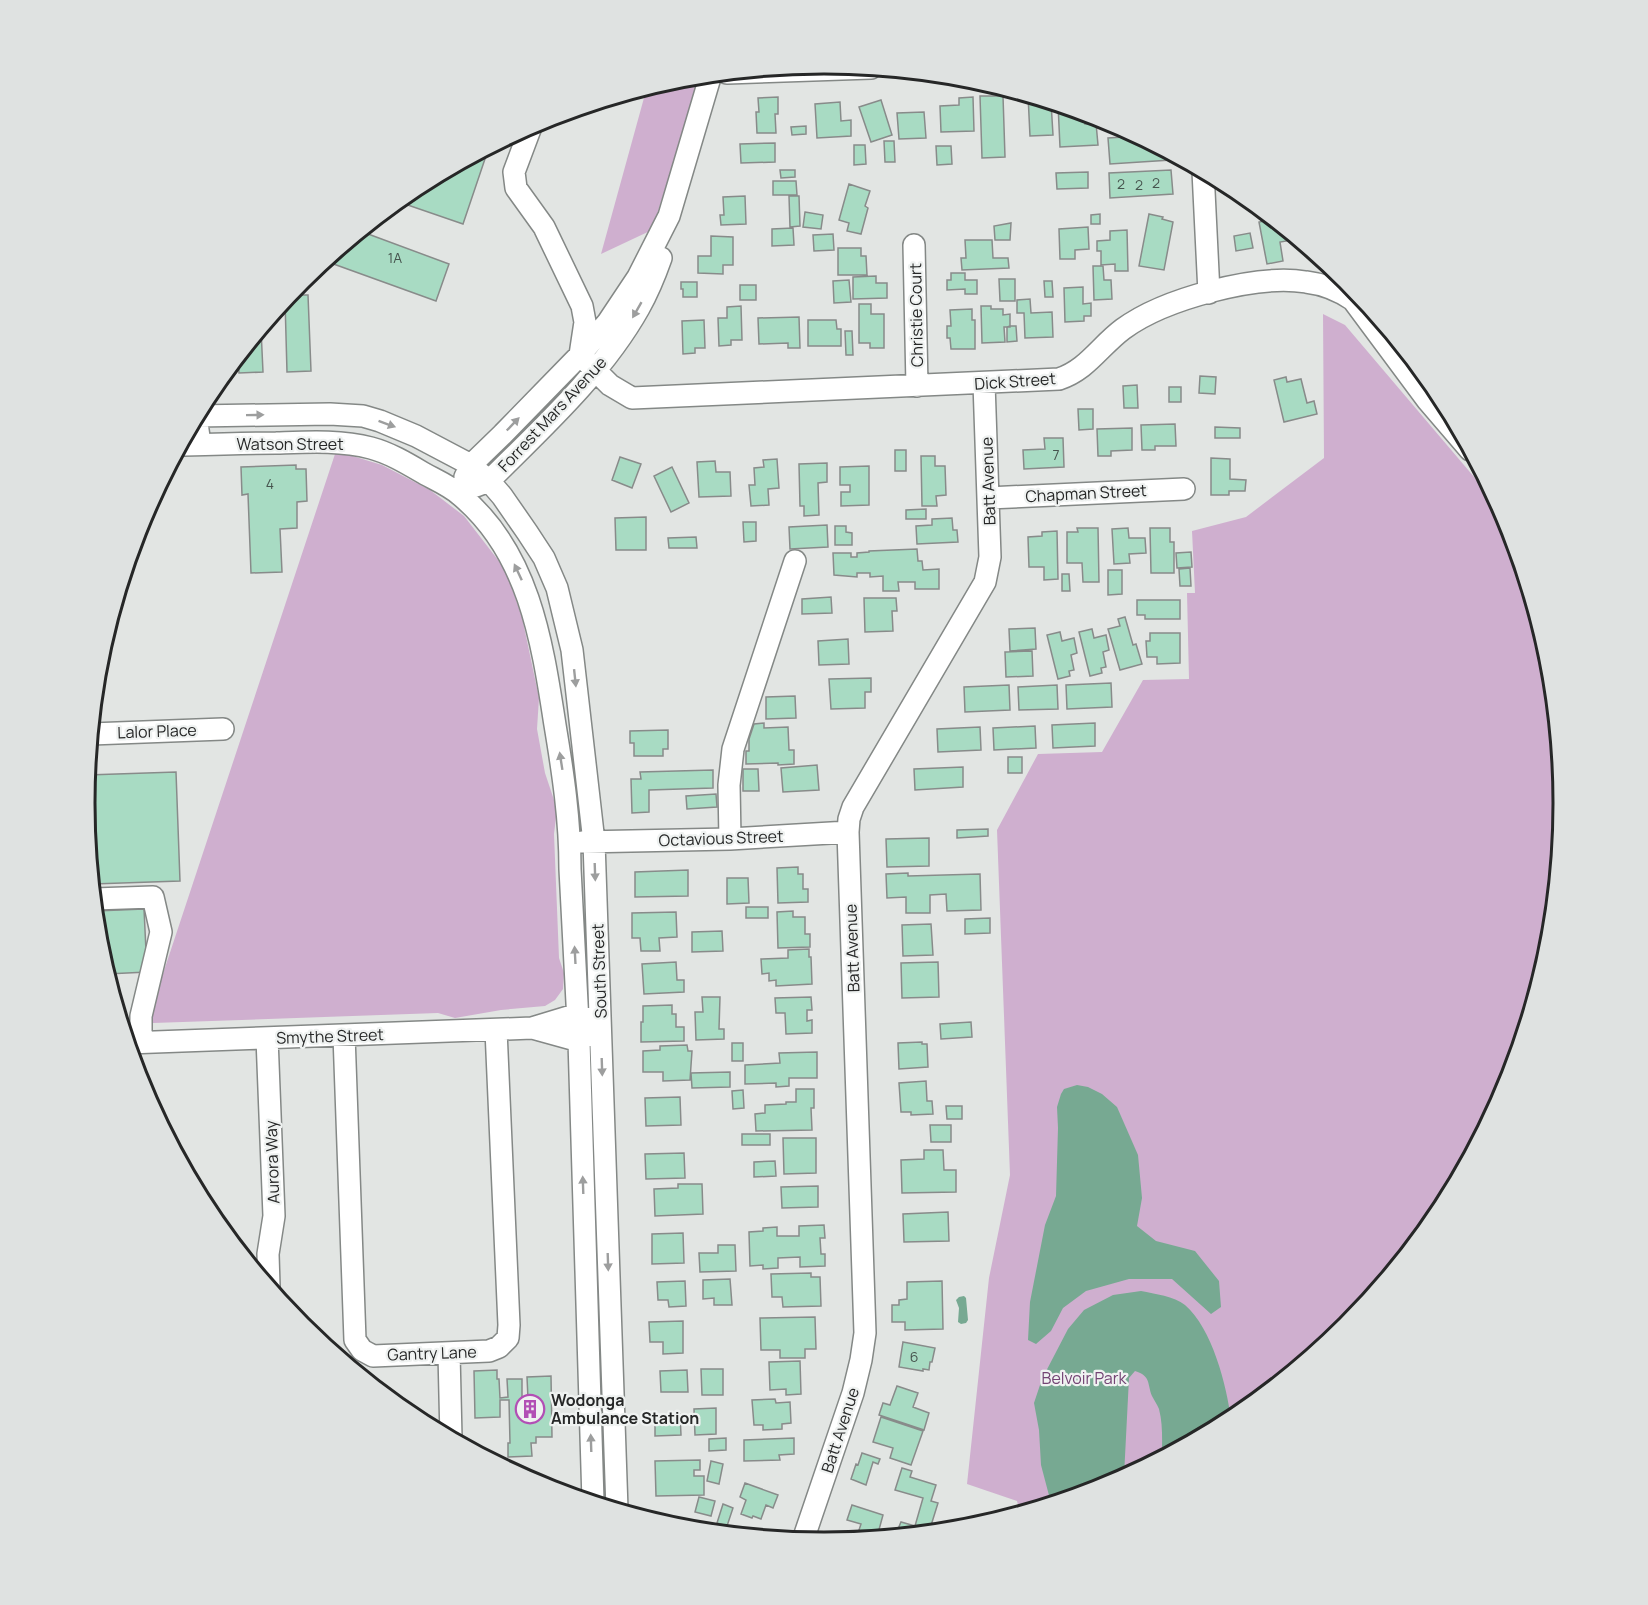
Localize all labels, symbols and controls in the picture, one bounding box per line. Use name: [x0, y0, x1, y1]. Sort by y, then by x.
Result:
house number: 2: [1152, 173, 1160, 192]
house number: 2: [1117, 174, 1125, 193]
house number: 2: [1135, 175, 1143, 194]
house number: 1A: [388, 248, 402, 267]
street label: Christie Court: [904, 263, 928, 367]
one-way arrow: [632, 302, 643, 318]
street label: Forrest Mars Avenue: [493, 352, 611, 476]
street label: Dick Street: [974, 367, 1056, 395]
one-way arrow: [245, 410, 264, 420]
one-way arrow: [506, 417, 520, 432]
one-way arrow: [378, 419, 396, 429]
street label: Watson Street: [236, 433, 344, 455]
street label: Batt Avenue: [975, 436, 1001, 526]
house number: 7: [1052, 445, 1060, 464]
house number: 4: [266, 474, 274, 493]
street label: Chapman Street: [1025, 479, 1147, 507]
one-way arrow: [513, 563, 522, 580]
one-way arrow: [570, 669, 580, 688]
street label: Lalor Place: [117, 719, 197, 743]
one-way arrow: [556, 752, 565, 771]
street label: Octavious Street: [658, 825, 784, 851]
one-way arrow: [591, 862, 600, 881]
street label: Batt Avenue: [839, 903, 865, 993]
street label: South Street: [586, 923, 612, 1019]
one-way arrow: [570, 946, 579, 965]
street label: Smythe Street: [276, 1023, 384, 1049]
one-way arrow: [597, 1057, 607, 1076]
street label: Aurora Way: [260, 1119, 284, 1204]
one-way arrow: [579, 1176, 588, 1195]
one-way arrow: [604, 1252, 613, 1271]
street label: Gantry Lane: [387, 1340, 477, 1366]
house number: 6: [910, 1347, 918, 1366]
park label: Belvoir Park: [1042, 1367, 1127, 1389]
street label: Batt Avenue: [816, 1384, 864, 1476]
place label: Wodonga Ambulance Station: [551, 1389, 699, 1429]
building icon: Wodonga Ambulance Station: [514, 1393, 546, 1425]
one-way arrow: [587, 1434, 596, 1453]

